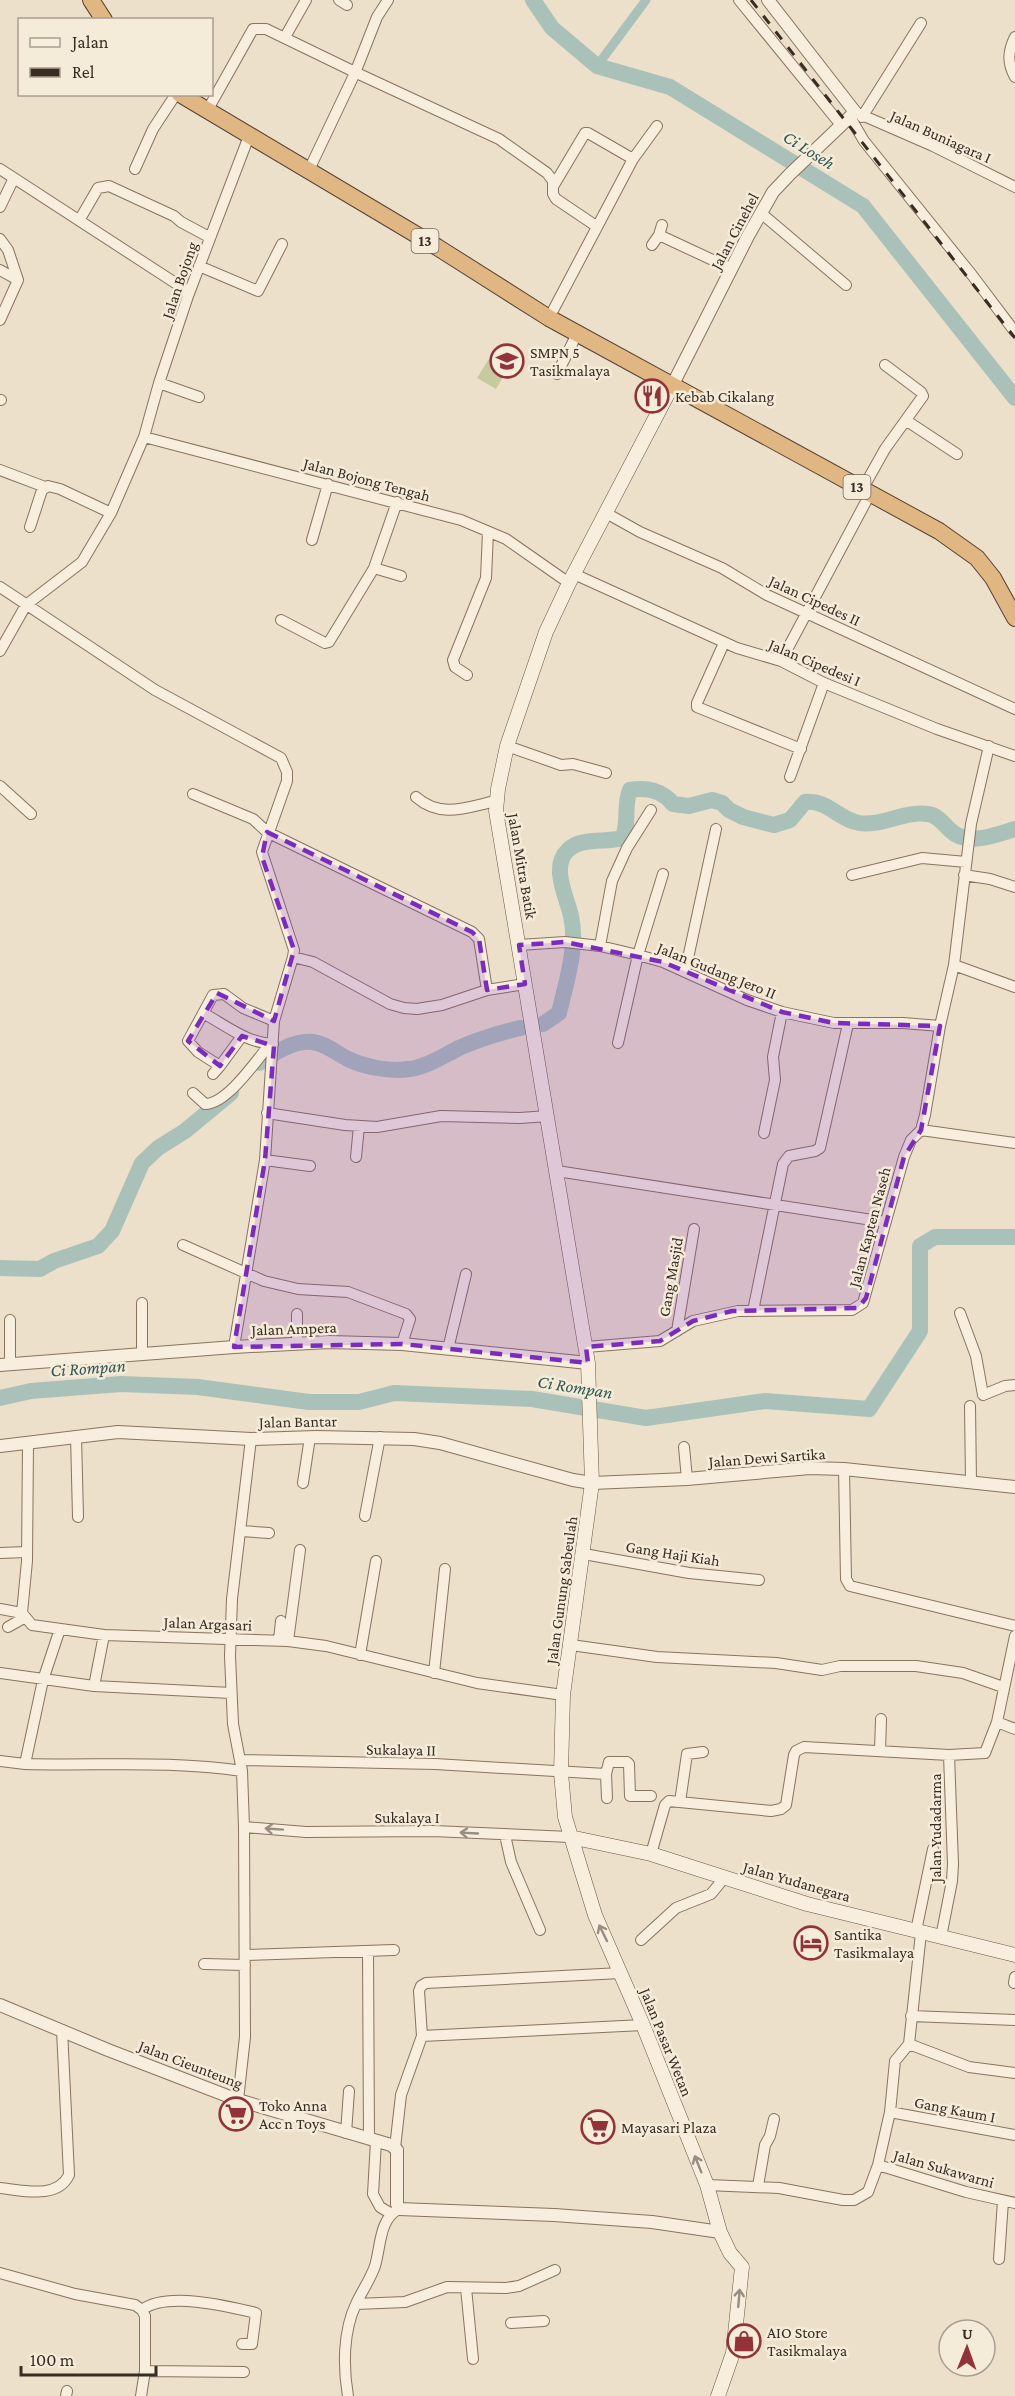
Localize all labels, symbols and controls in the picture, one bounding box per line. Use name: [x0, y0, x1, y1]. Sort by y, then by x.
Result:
legend: [18, 18, 213, 96]
text: Jalan: [70, 32, 109, 52]
text: Rel: [72, 62, 95, 82]
street label: Jalan Buniagara I: [886, 106, 994, 167]
water label: Ci Loseh: [780, 127, 839, 174]
street label: Jalan Cinehel: [706, 190, 763, 275]
road number: 13: [412, 229, 438, 253]
street label: Jalan Bojong: [158, 239, 202, 323]
school or university icon: SMPN 5 Tasikmalaya: [489, 343, 525, 379]
place label: SMPN 5 Tasikmalaya: [530, 344, 611, 380]
restaurant icon: Kebab Cikalang: [634, 378, 670, 414]
place label: Kebab Cikalang: [675, 388, 775, 406]
street label: Jalan Bojong Tengah: [299, 454, 433, 506]
road number: 13: [844, 475, 870, 499]
street label: Jalan Cipedes II: [764, 571, 863, 630]
street label: Jalan Cipedesi I: [764, 635, 863, 690]
street label: Jalan Mitra Batik: [503, 810, 540, 921]
street label: Jalan Gudang Jero II: [653, 938, 779, 1003]
street label: Jalan Kapten Naseh: [845, 1165, 895, 1291]
street label: Gang Masjid: [655, 1235, 687, 1318]
street label: Jalan Ampera: [249, 1318, 338, 1340]
water label: Ci Rompan: [50, 1355, 126, 1381]
water label: Ci Rompan: [536, 1371, 614, 1403]
street label: Jalan Bantar: [257, 1412, 338, 1432]
street label: Jalan Dewi Sartika: [706, 1445, 827, 1471]
street label: Jalan Gunung Sabeulah: [542, 1515, 581, 1667]
street label: Gang Haji Kiah: [624, 1538, 722, 1570]
street label: Jalan Argasari: [161, 1613, 252, 1635]
street label: Sukalaya II: [366, 1740, 436, 1760]
street label: Jalan Yudadarma: [927, 1773, 945, 1885]
street label: Sukalaya I: [375, 1809, 440, 1827]
one-way arrow: [265, 1823, 285, 1834]
one-way arrow: [460, 1827, 480, 1838]
street label: Jalan Yudanegara: [739, 1857, 853, 1906]
one-way arrow: [597, 1924, 609, 1942]
hotel icon: Santika Tasikmalaya: [793, 1925, 829, 1961]
place label: Santika Tasikmalaya: [834, 1926, 915, 1962]
street label: Jalan Pasar Wetan: [635, 1984, 696, 2100]
street label: Jalan Cieunteung: [134, 2036, 246, 2093]
street label: Gang Kaum I: [913, 2093, 997, 2127]
supermarket icon: Toko Anna Acc n Toys: [218, 2096, 254, 2132]
place label: Toko Anna Acc n Toys: [259, 2097, 328, 2133]
supermarket icon: Mayasari Plaza: [580, 2109, 616, 2145]
place label: Mayasari Plaza: [621, 2119, 717, 2137]
street label: Jalan Sukawarni: [889, 2145, 996, 2192]
one-way arrow: [692, 2155, 703, 2174]
one-way arrow: [734, 2289, 745, 2309]
north arrow: [937, 2318, 997, 2378]
shop icon: AIO Store Tasikmalaya: [726, 2323, 762, 2359]
place label: AIO Store Tasikmalaya: [767, 2324, 848, 2360]
text: U: [962, 2325, 973, 2342]
scale bar: [21, 2339, 156, 2377]
text: 100 m: [30, 2350, 75, 2370]

